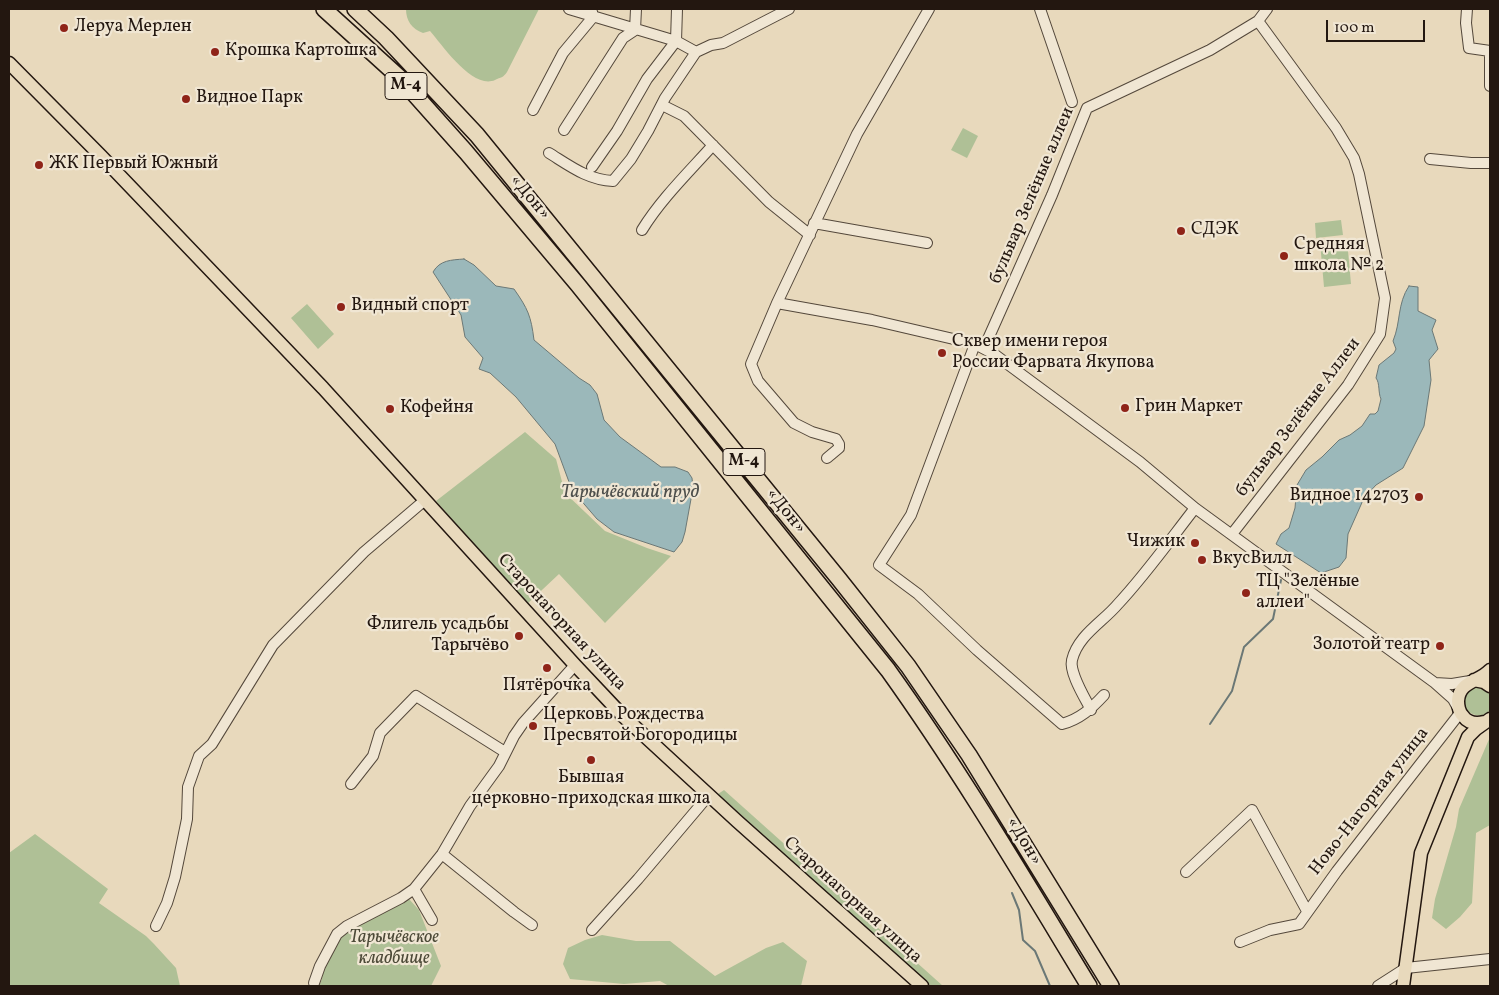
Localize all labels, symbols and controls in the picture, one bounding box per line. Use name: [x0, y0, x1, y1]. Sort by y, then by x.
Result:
scale bar: [1329, 10, 1428, 42]
place label: Леруа Мерлен: [74, 17, 192, 39]
text: 100 m: [1334, 18, 1374, 39]
marker: Леруа Мерлен: [58, 22, 70, 34]
place label: Крошка Картошка: [225, 41, 377, 63]
marker: Крошка Картошка: [209, 46, 221, 58]
road number: М-4: [385, 72, 427, 100]
place label: Видное Парк: [196, 88, 303, 110]
marker: Видное Парк: [180, 93, 192, 105]
street label: бульвар Зелёные аллеи: [986, 105, 1080, 287]
place label: ЖК Первый Южный: [49, 154, 218, 176]
marker: ЖК Первый Южный: [33, 159, 45, 171]
street label: «Дон»: [504, 171, 554, 225]
place label: СДЭК: [1191, 220, 1239, 242]
marker: СДЭК: [1175, 225, 1187, 237]
place label: Средняя школа № 2: [1294, 235, 1385, 278]
marker: Средняя школа № 2: [1278, 250, 1290, 262]
place label: Видный спорт: [351, 296, 469, 318]
marker: Видный спорт: [335, 301, 347, 313]
place label: Сквер имени героя России Фарвата Якупова: [952, 332, 1154, 374]
street label: бульвар Зелёные Аллеи: [1232, 334, 1366, 502]
marker: Сквер имени героя России Фарвата Якупова: [936, 347, 948, 359]
place label: Грин Маркет: [1135, 397, 1242, 419]
place label: Кофейня: [400, 398, 473, 420]
marker: Грин Маркет: [1119, 402, 1131, 414]
marker: Кофейня: [384, 403, 396, 415]
road number: М-4: [723, 448, 765, 476]
water label: Тарычёвский пруд: [561, 483, 699, 505]
street label: «Дон»: [760, 485, 810, 539]
place label: Видное 142703: [1289, 486, 1409, 508]
marker: Видное 142703: [1413, 491, 1425, 503]
place label: Чижик: [1127, 532, 1185, 554]
marker: Чижик: [1189, 537, 1201, 549]
place label: ВкусВилл: [1212, 549, 1292, 571]
street label: Старонагорная улица: [492, 550, 630, 696]
marker: ВкусВилл: [1196, 554, 1208, 566]
place label: ТЦ "Зелёные аллеи": [1256, 572, 1359, 614]
marker: ТЦ "Зелёные аллеи": [1240, 587, 1252, 599]
place label: Флигель усадьбы Тарычёво: [367, 615, 509, 658]
marker: Флигель усадьбы Тарычёво: [513, 630, 525, 642]
place label: Золотой театр: [1313, 635, 1430, 657]
marker: Золотой театр: [1434, 640, 1446, 652]
marker: Пятёрочка: [541, 662, 553, 674]
place label: Пятёрочка: [503, 676, 591, 698]
place label: Церковь Рождества Пресвятой Богородицы: [543, 705, 738, 748]
marker: Церковь Рождества Пресвятой Богородицы: [527, 720, 539, 732]
street label: Ново-Нагорная улица: [1305, 724, 1435, 880]
marker: Бывшая церковно-приходская школа: [585, 754, 597, 766]
place label: Бывшая церковно-приходская школа: [472, 768, 710, 811]
street label: «Дон»: [1000, 814, 1046, 870]
street label: Старонагорная улица: [778, 833, 926, 969]
park label: Тарычёвское кладбище: [349, 928, 439, 971]

